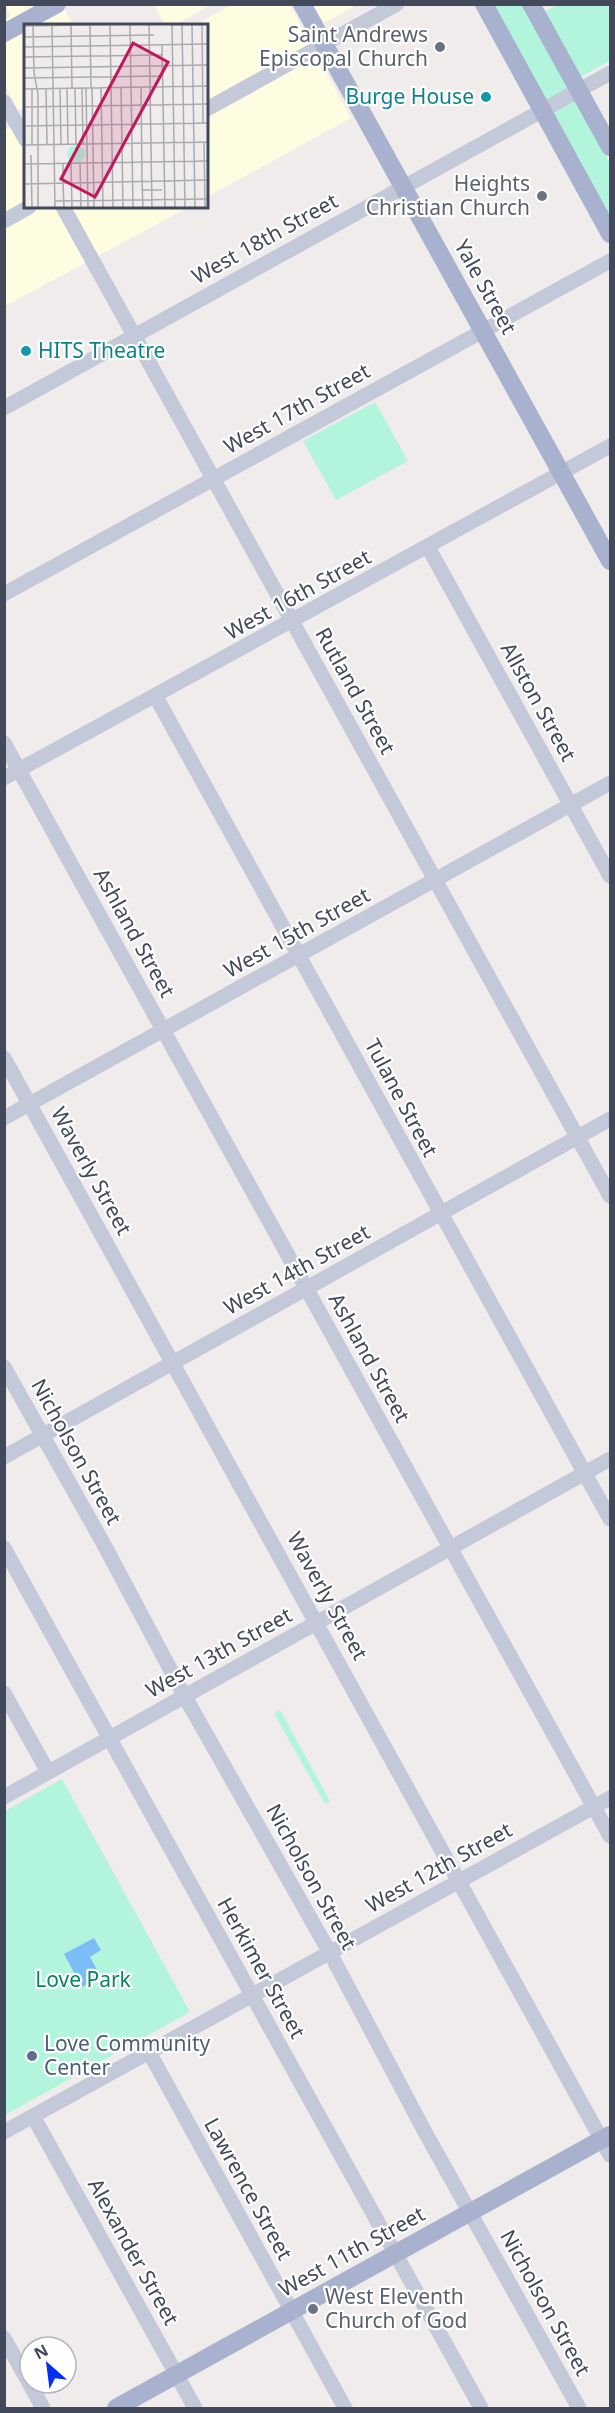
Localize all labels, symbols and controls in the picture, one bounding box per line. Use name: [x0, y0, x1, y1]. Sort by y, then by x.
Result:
place label: Saint Andrews Episcopal Church: [259, 20, 428, 72]
inset map: [24, 24, 208, 208]
marker: Saint Andrews Episcopal Church: [433, 40, 447, 54]
place label: Burge House: [346, 82, 474, 110]
marker: Burge House: [479, 90, 493, 104]
place label: Heights Christian Church: [366, 169, 530, 221]
street label: West 18th Street: [187, 186, 343, 290]
marker: Heights Christian Church: [535, 189, 549, 203]
street label: Yale Street: [448, 234, 524, 339]
place label: HITS Theatre: [38, 336, 165, 364]
marker: HITS Theatre: [19, 344, 33, 358]
street label: West 17th Street: [219, 356, 375, 460]
street label: West 16th Street: [220, 542, 376, 646]
street label: Rutland Street: [309, 622, 402, 759]
street label: Allston Street: [495, 637, 583, 766]
street label: Ashland Street: [88, 863, 182, 1002]
street label: West 15th Street: [219, 880, 375, 984]
street label: Tulane Street: [359, 1034, 445, 1162]
street label: Waverly Street: [45, 1102, 139, 1240]
street label: West 14th Street: [219, 1217, 375, 1321]
street label: Ashland Street: [323, 1288, 417, 1427]
street label: Nicholson Street: [25, 1374, 129, 1530]
street label: Waverly Street: [281, 1527, 375, 1665]
street label: West 13th Street: [141, 1600, 297, 1704]
street label: Nicholson Street: [260, 1799, 364, 1955]
street label: West 12th Street: [361, 1815, 517, 1919]
street label: Herkimer Street: [212, 1892, 312, 2043]
park label: Love Park: [35, 1965, 132, 1993]
place label: Love Community Center: [44, 2029, 210, 2081]
marker: Love Community Center: [25, 2049, 39, 2063]
street label: Lawrence Street: [198, 2112, 300, 2265]
street label: Alexander Street: [82, 2173, 186, 2330]
street label: West 11th Street: [274, 2199, 430, 2303]
street label: Nicholson Street: [494, 2225, 598, 2381]
place label: West Eleventh Church of God: [325, 2282, 467, 2334]
marker: West Eleventh Church of God: [306, 2302, 320, 2316]
north arrow: [18, 2335, 78, 2395]
text: N: [30, 2339, 52, 2365]

